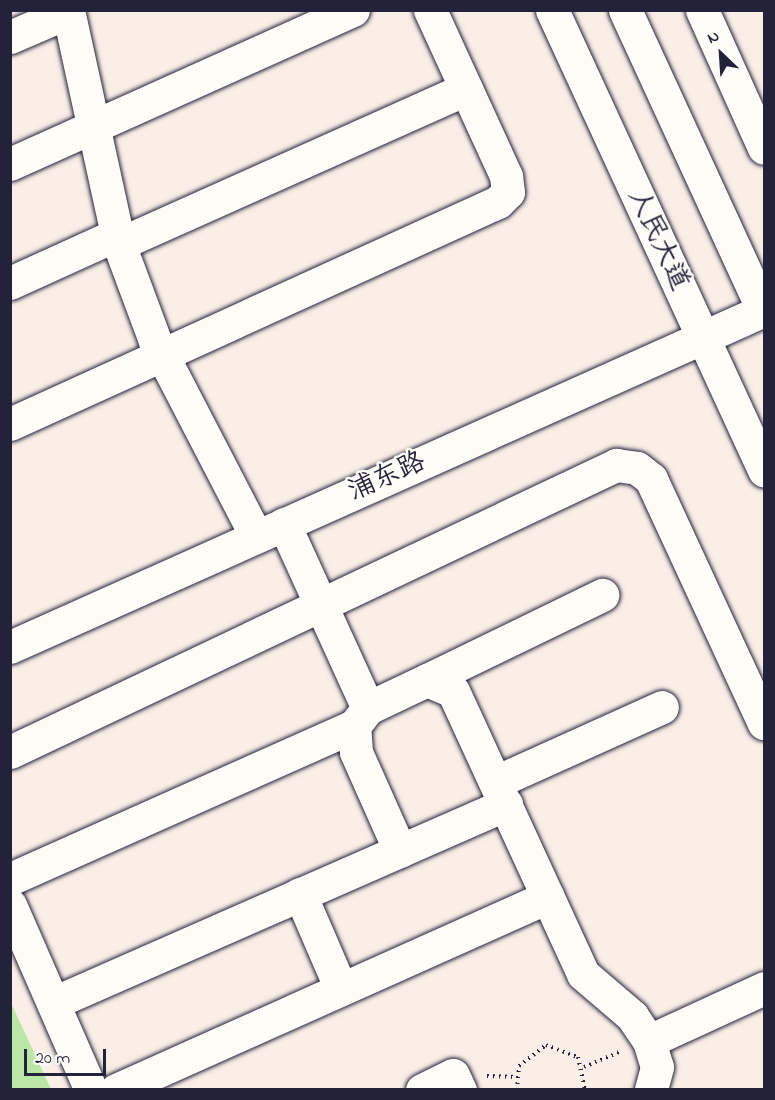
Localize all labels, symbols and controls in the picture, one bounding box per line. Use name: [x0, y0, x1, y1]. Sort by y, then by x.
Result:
north arrow: [691, 24, 751, 84]
text: N: [703, 25, 723, 51]
street label: 人民大道: [620, 184, 696, 296]
street label: 浦东路: [343, 446, 431, 508]
scale bar: [27, 1037, 110, 1075]
text: 20 m: [35, 1046, 70, 1072]

